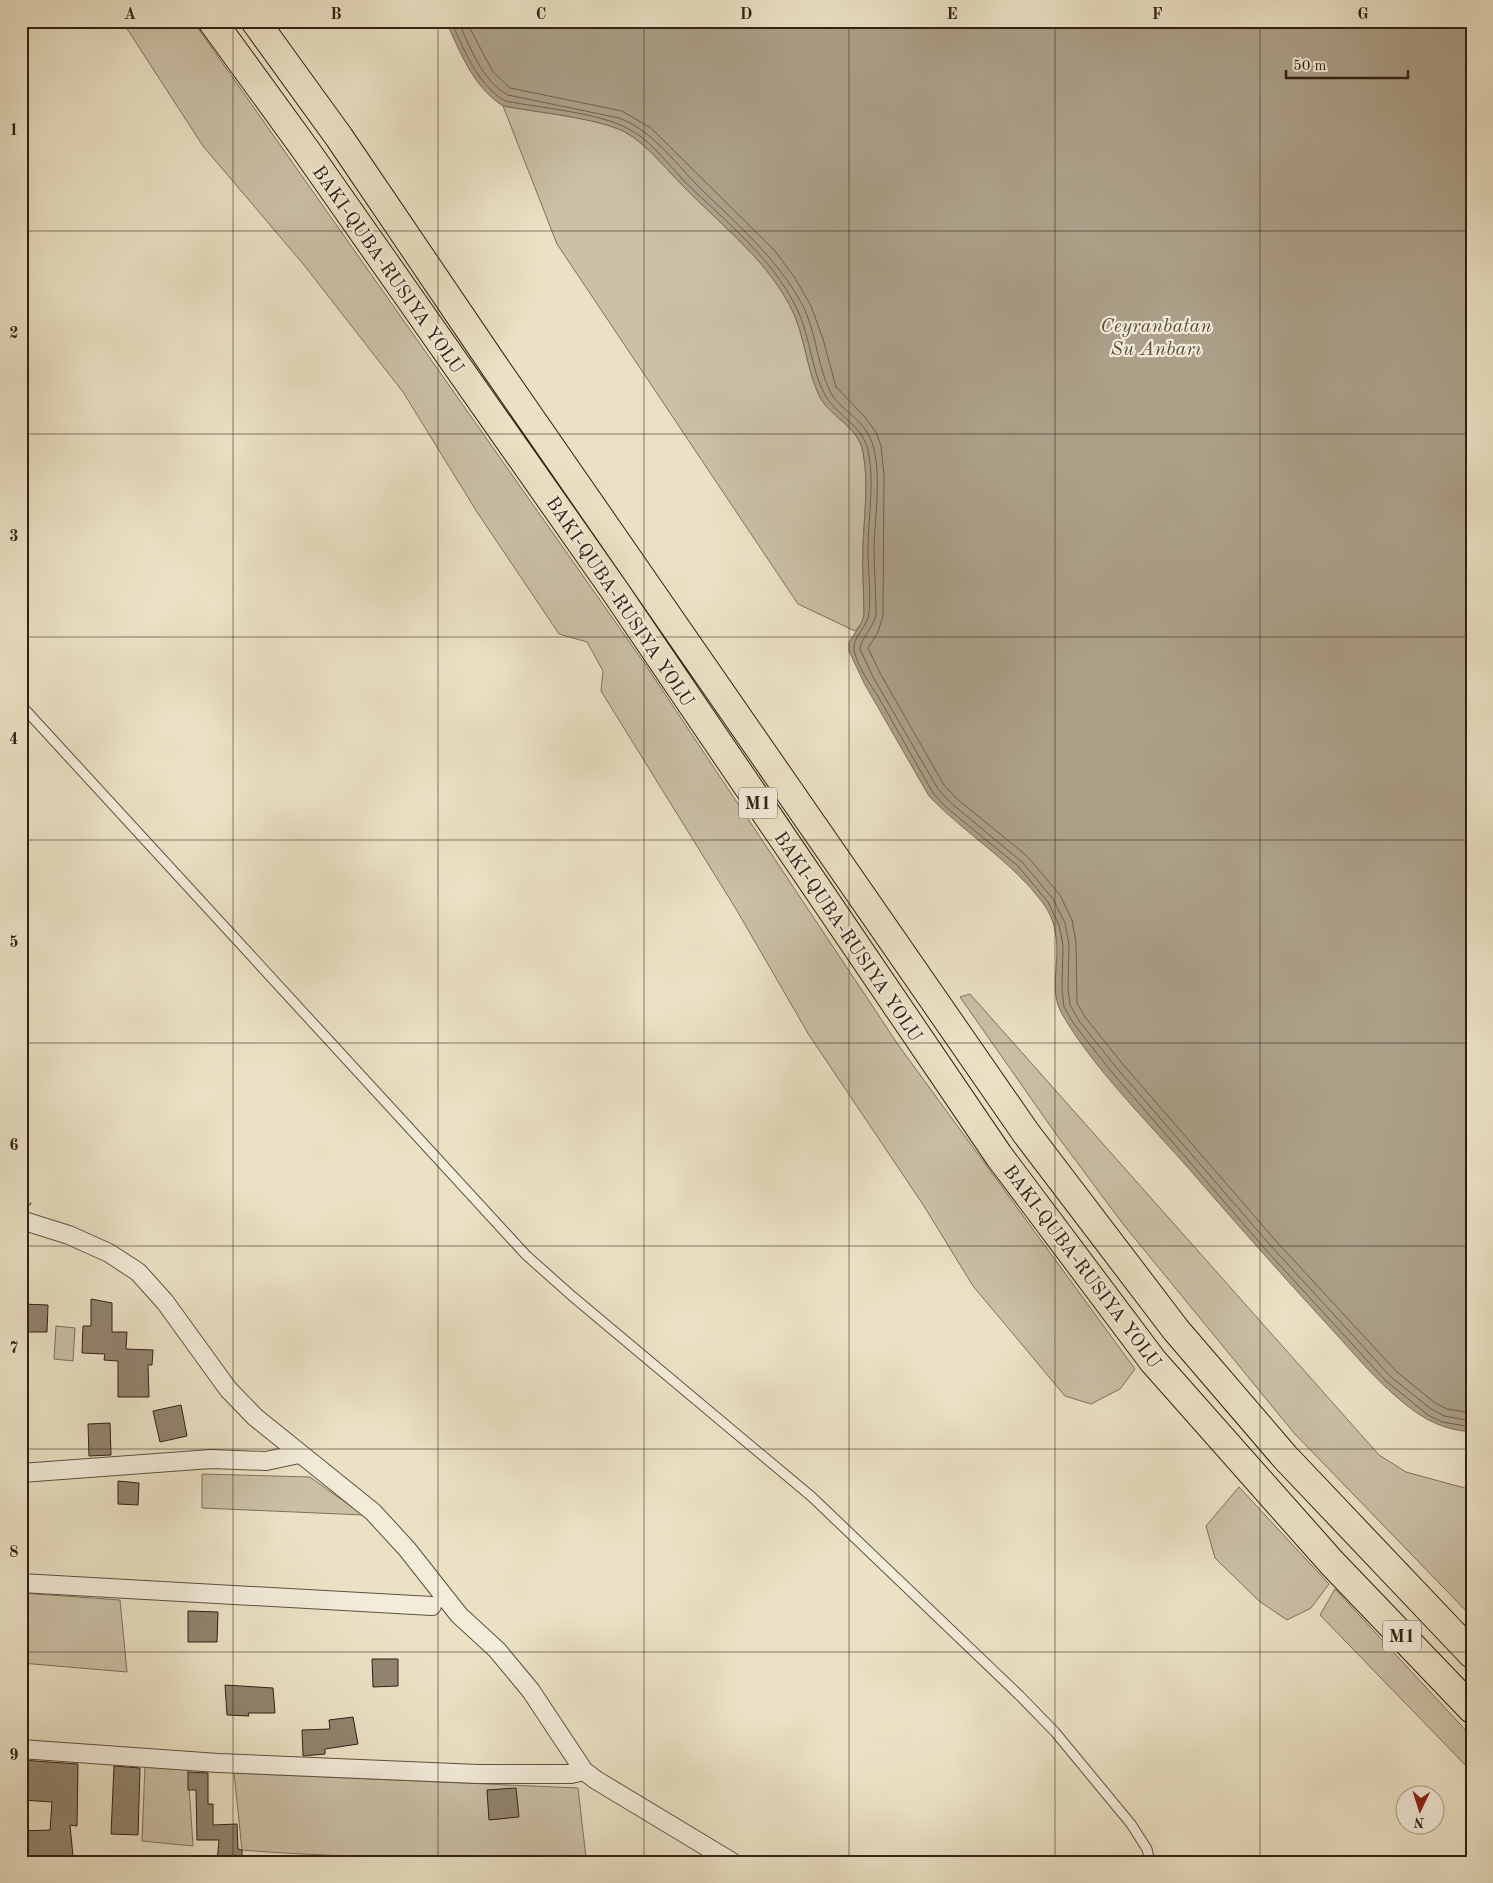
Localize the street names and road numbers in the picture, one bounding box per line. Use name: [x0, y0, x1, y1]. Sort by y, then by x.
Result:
street label: BAKI-QUBA-RUSIYA YOLU: [308, 163, 466, 378]
street label: BAKI-QUBA-RUSIYA YOLU: [541, 494, 697, 711]
road number: M1: [739, 788, 777, 818]
street label: BAKI-QUBA-RUSIYA YOLU: [769, 829, 925, 1046]
street label: BAKI-QUBA-RUSIYA YOLU: [999, 1162, 1164, 1373]
road number: M1: [1383, 1620, 1421, 1652]

